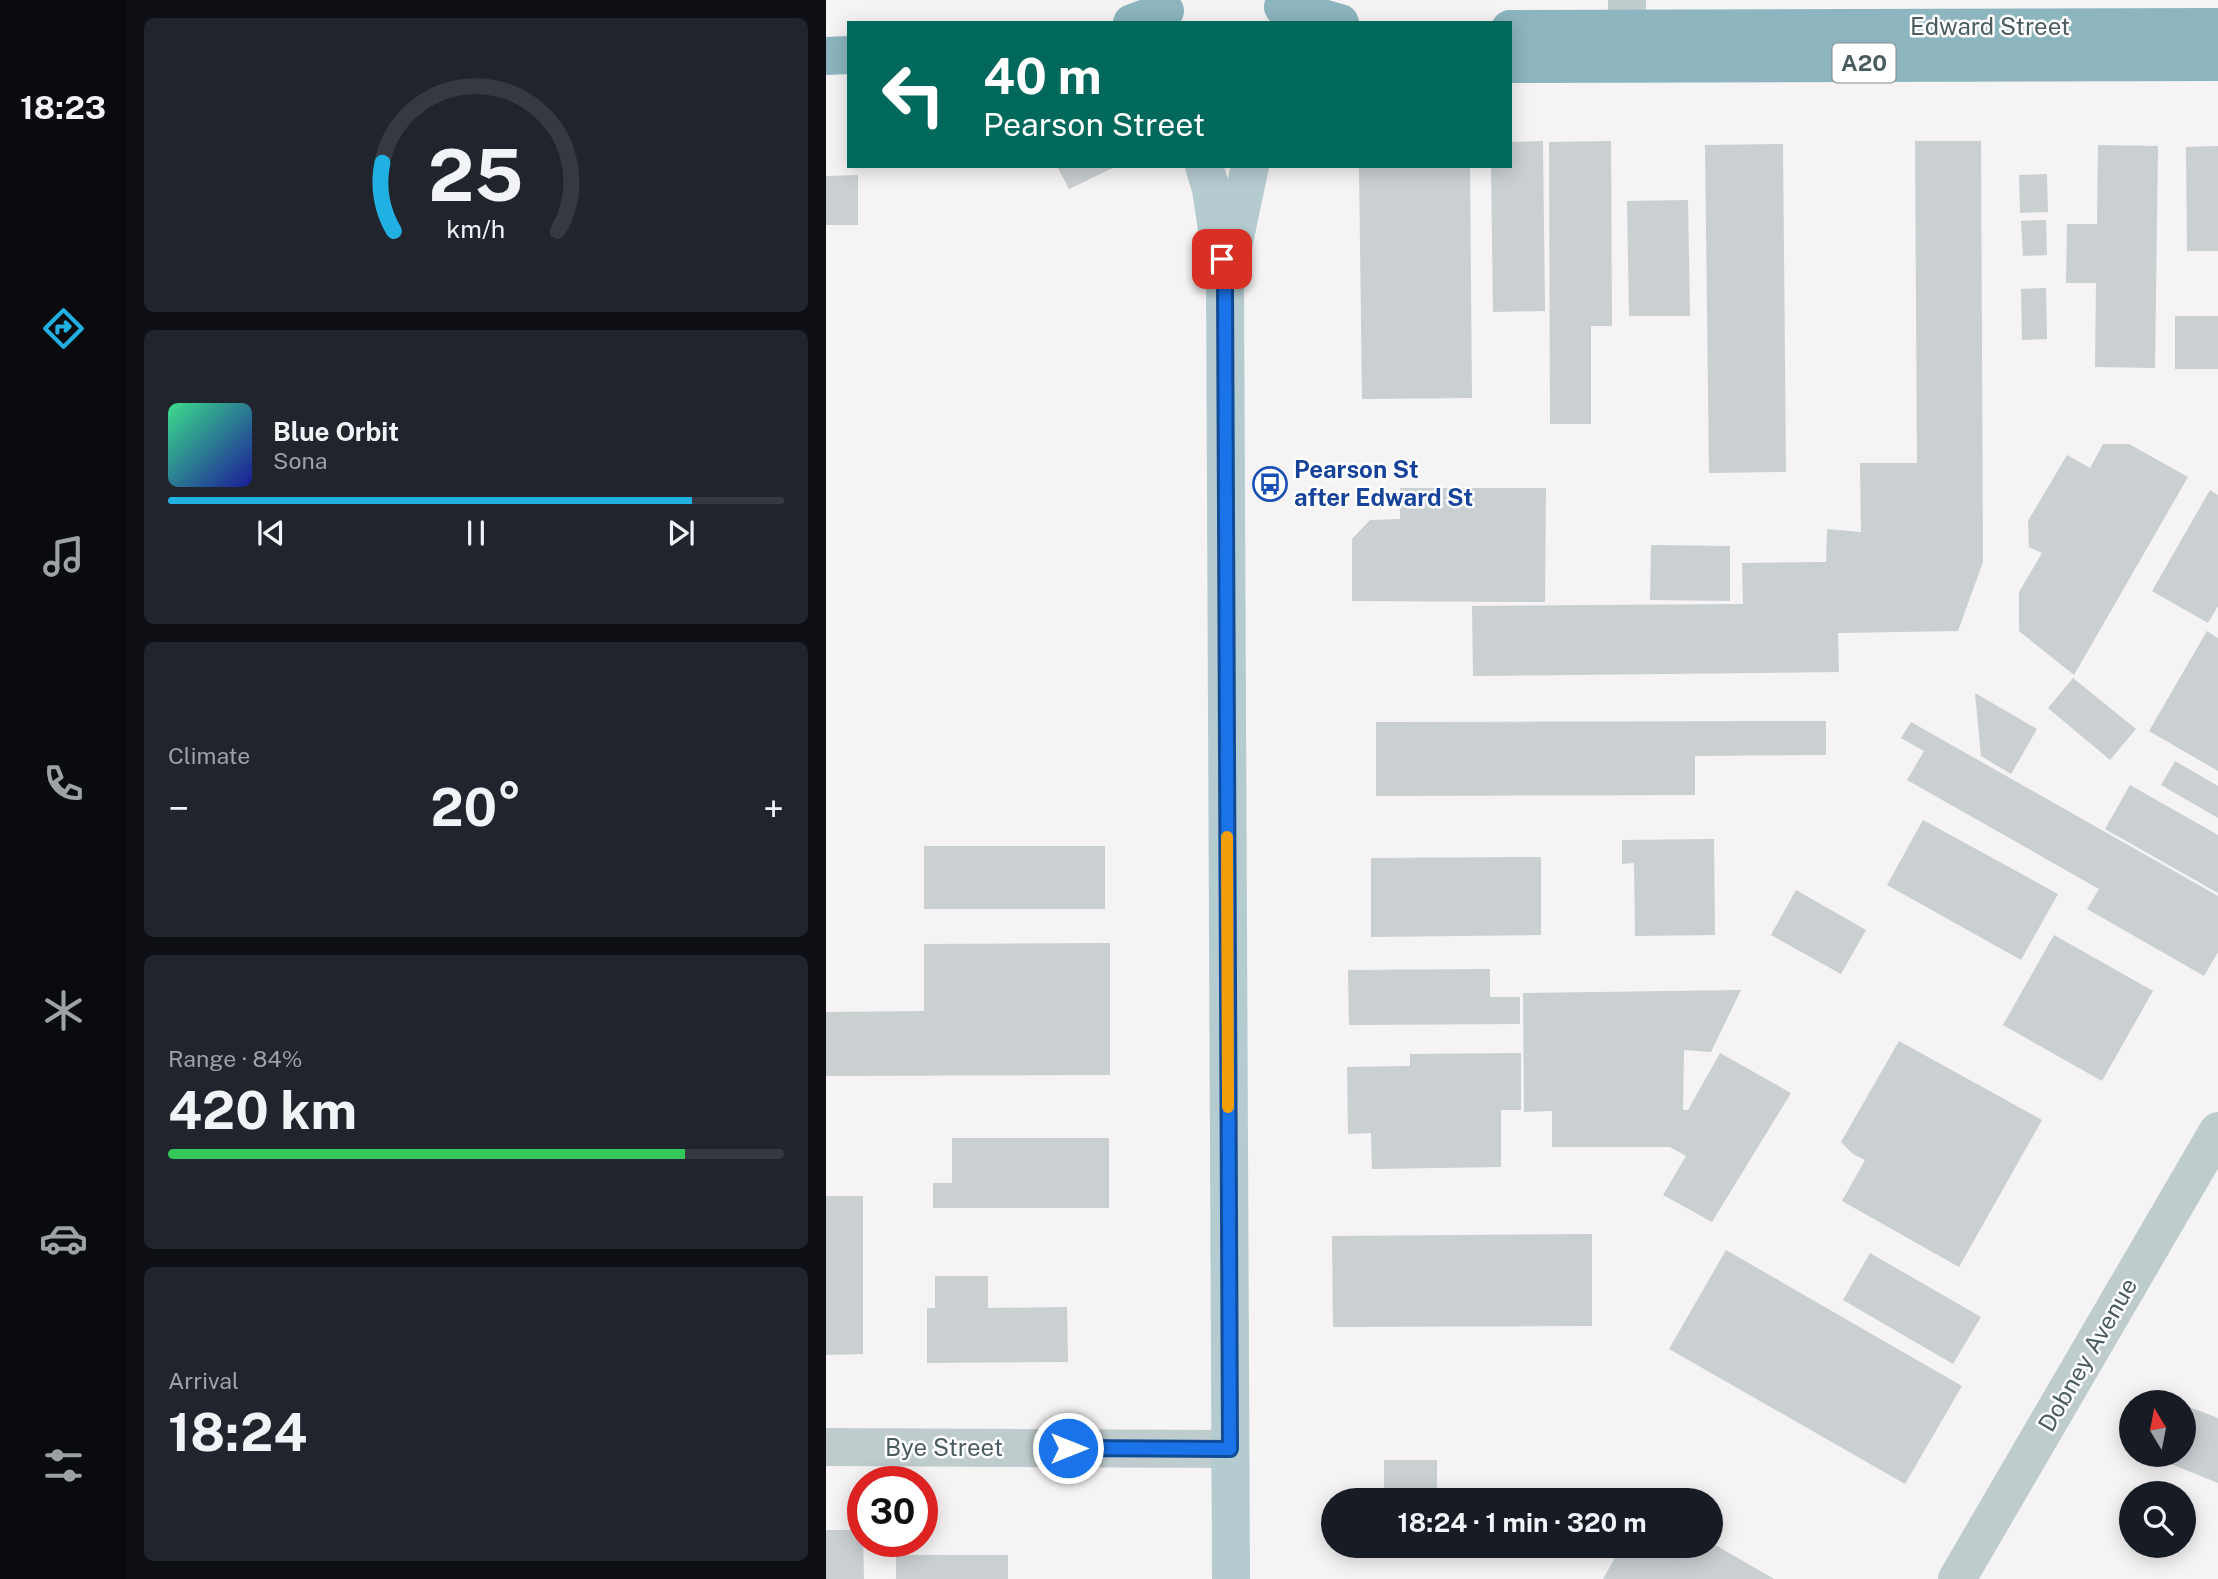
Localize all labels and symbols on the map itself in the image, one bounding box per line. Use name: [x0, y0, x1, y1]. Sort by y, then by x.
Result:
street label: Edward Street: [1910, 12, 2070, 40]
road number: A20: [1832, 44, 1896, 82]
pin: [1192, 229, 1252, 289]
place label: Pearson St after Edward St: [1294, 455, 1473, 511]
bus stop icon: Pearson St after Edward St: [1251, 465, 1289, 503]
street label: Dobney Avenue: [2032, 1273, 2142, 1436]
north arrow: [2119, 1390, 2196, 1466]
position arrow: [1031, 1411, 1105, 1485]
street label: Bye Street: [885, 1433, 1003, 1461]
speed limit sign: 30: [847, 1466, 938, 1557]

